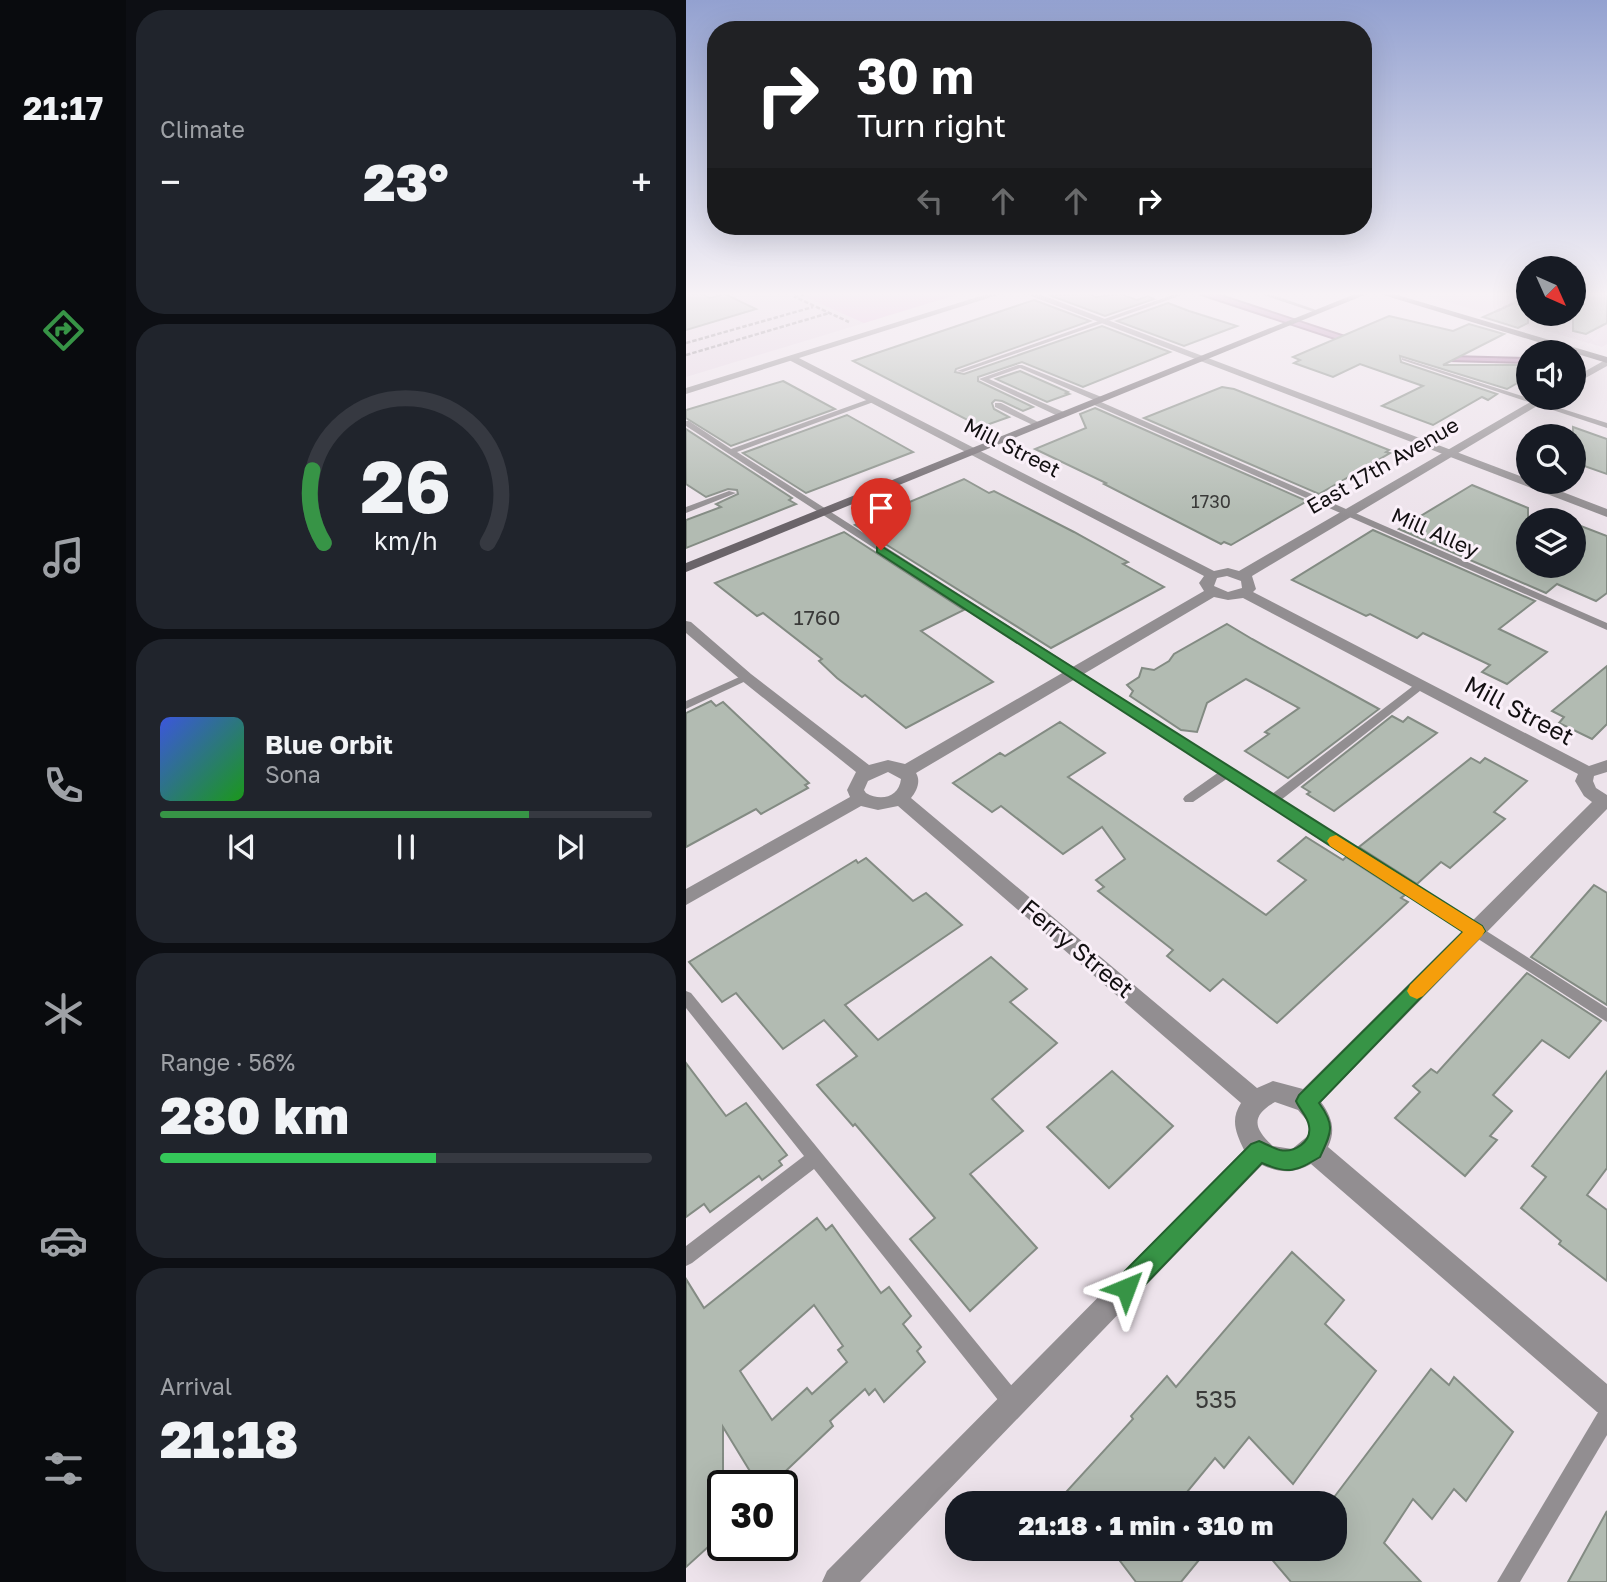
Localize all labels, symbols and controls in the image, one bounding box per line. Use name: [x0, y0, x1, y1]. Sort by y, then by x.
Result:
text: 30 m: [857, 46, 974, 105]
icon: right: [742, 49, 833, 140]
text: 21:17: [23, 89, 103, 127]
text: Turn right: [857, 106, 1006, 144]
text: Climate: [160, 115, 245, 143]
text: 23°: [363, 150, 449, 212]
text: −: [160, 159, 181, 204]
text: +: [631, 159, 652, 204]
icon: left: [911, 182, 949, 220]
icon: ahead: [984, 182, 1022, 220]
icon: ahead: [1057, 182, 1095, 220]
icon: right: [1130, 182, 1168, 220]
north arrow: [1516, 256, 1586, 326]
map controls: [1516, 256, 1586, 578]
icon: directions: [39, 306, 88, 355]
button: sound: [1516, 340, 1586, 410]
street label: East 17th Avenue: [1302, 411, 1463, 519]
street label: Mill Street: [960, 412, 1065, 482]
button: search: [1516, 424, 1586, 494]
text: 26: [361, 442, 451, 529]
pin: [851, 478, 911, 550]
icon: arrive: [862, 489, 900, 527]
house number: 1730: [1191, 490, 1231, 512]
street label: Mill Alley: [1388, 501, 1483, 563]
button: layers: [1516, 508, 1586, 578]
text: km/h: [374, 524, 438, 555]
icon: music: [39, 533, 88, 582]
house number: 1760: [793, 604, 841, 630]
street label: Mill Street: [1460, 669, 1579, 751]
text: Blue Orbit: [265, 729, 393, 760]
text: Sona: [265, 760, 321, 788]
icon: phone: [39, 761, 88, 810]
icon: previous: [223, 828, 261, 866]
icon: pause: [387, 828, 425, 866]
icon: next: [551, 828, 589, 866]
street label: Ferry Street: [1016, 892, 1140, 1003]
icon: climate: [39, 989, 88, 1038]
text: Range · 56%: [160, 1048, 295, 1076]
text: 280 km: [160, 1083, 349, 1145]
icon: car: [39, 1216, 88, 1265]
position arrow: [1089, 1251, 1163, 1325]
text: Arrival: [160, 1372, 232, 1400]
house number: 535: [1195, 1384, 1237, 1413]
text: 21:18: [160, 1407, 298, 1469]
icon: filters: [39, 1444, 88, 1493]
speed limit sign: 30: [707, 1470, 798, 1561]
text: 21:18 · 1 min · 310 m: [1019, 1510, 1273, 1541]

